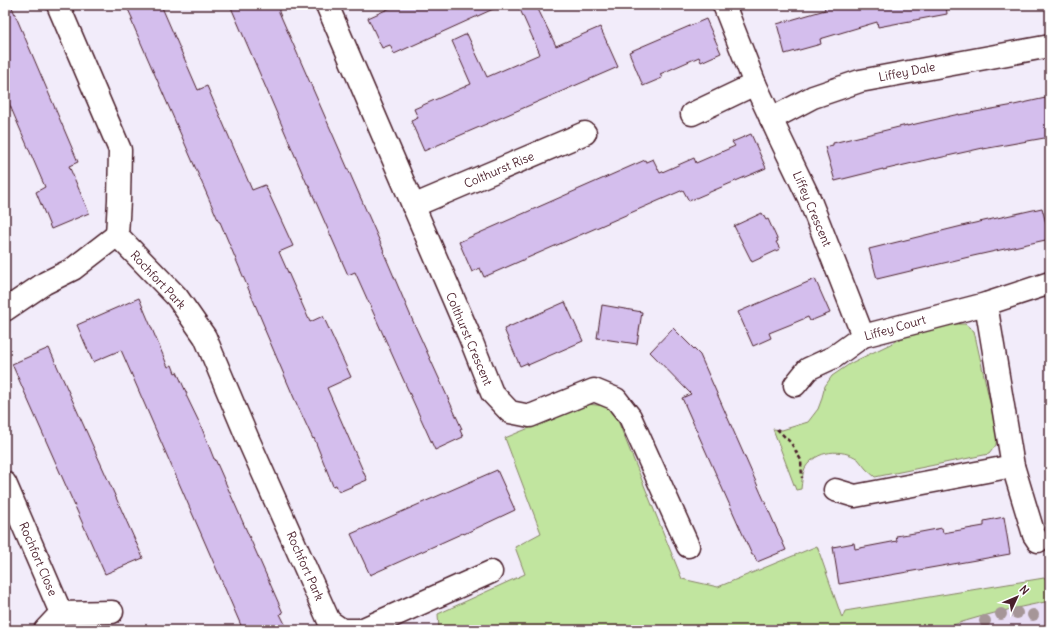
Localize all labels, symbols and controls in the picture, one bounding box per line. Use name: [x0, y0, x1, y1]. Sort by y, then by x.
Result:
street label: Liffey Dale: [877, 59, 937, 84]
street label: Colthurst Rise: [462, 148, 536, 191]
street label: Liffey Crescent: [790, 169, 835, 249]
street label: Rochfort Park: [128, 247, 189, 312]
street label: Colthurst Crescent: [443, 290, 496, 388]
street label: Liffey Court: [862, 312, 927, 343]
street label: Rochfort Close: [16, 520, 61, 598]
street label: Rochfort Park: [283, 529, 327, 603]
north arrow: [997, 577, 1037, 617]
text: N: [1017, 582, 1032, 598]

